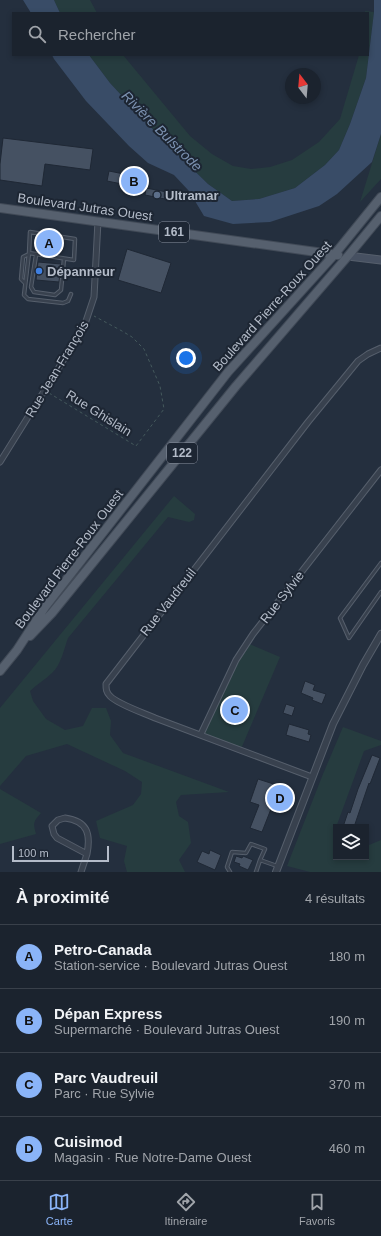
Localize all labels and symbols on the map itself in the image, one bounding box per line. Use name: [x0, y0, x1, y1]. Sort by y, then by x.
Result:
north arrow: [285, 68, 321, 104]
water label: Rivière Bulstrode: [119, 88, 205, 174]
pin: B: [121, 166, 147, 196]
place label: Ultramar: [165, 188, 218, 203]
street label: Boulevard Jutras Ouest: [17, 190, 154, 224]
marker: Ultramar: [152, 190, 162, 200]
road number: 161: [159, 222, 189, 242]
pin: A: [36, 228, 62, 258]
street label: Boulevard Pierre-Roux Ouest: [210, 238, 335, 374]
place label: Dépanneur: [47, 264, 115, 279]
marker: Dépanneur: [34, 266, 44, 276]
street label: Rue Jean-François: [22, 318, 92, 420]
your location: [176, 348, 196, 368]
street label: Rue Ghislain: [63, 387, 135, 439]
road number: 122: [167, 443, 197, 463]
street label: Boulevard Pierre-Roux Ouest: [12, 486, 126, 631]
street label: Rue Vaudreuil: [137, 565, 199, 639]
street label: Rue Sylvie: [257, 568, 307, 626]
pin: C: [222, 695, 248, 725]
pin: D: [267, 783, 293, 813]
scale bar: [12, 844, 109, 863]

